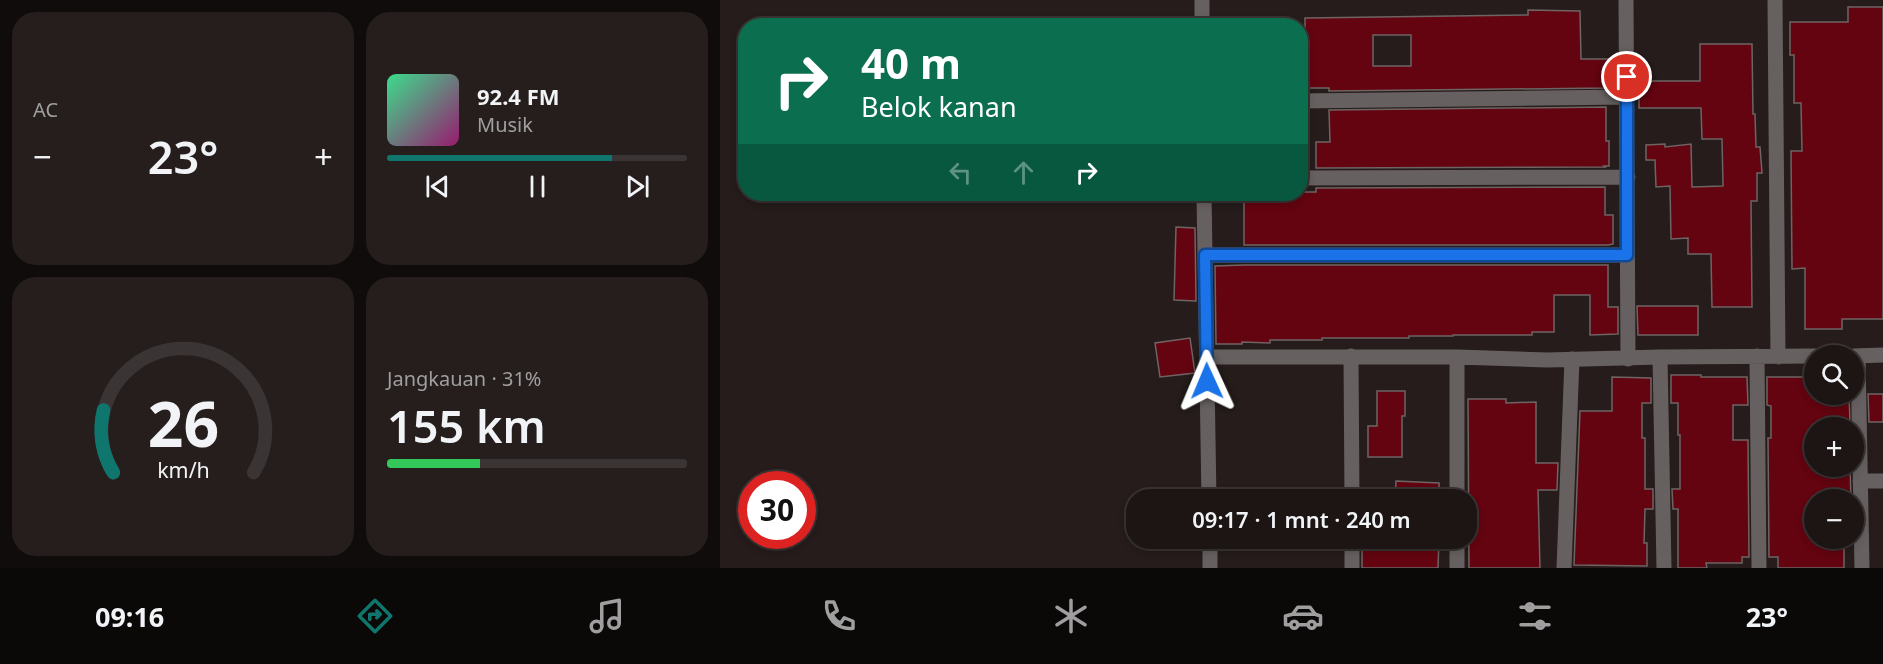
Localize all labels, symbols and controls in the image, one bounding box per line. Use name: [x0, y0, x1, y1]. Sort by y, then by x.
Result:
text: 40 m: [861, 34, 961, 91]
icon: right: [762, 42, 840, 120]
pin: [1601, 51, 1652, 102]
icon: arrive: [1610, 60, 1643, 93]
text: 92.4 FM: [477, 81, 559, 111]
text: Belok kanan: [861, 88, 1017, 125]
text: AC: [33, 96, 58, 123]
text: Musik: [477, 111, 533, 138]
text: 23°: [148, 126, 218, 187]
text: −: [33, 134, 52, 179]
text: +: [314, 134, 333, 179]
icon: left: [944, 156, 977, 189]
icon: ahead: [1007, 156, 1040, 189]
icon: right: [1070, 156, 1103, 189]
icon: previous: [421, 170, 454, 203]
icon: pause: [521, 170, 554, 203]
icon: next: [621, 170, 654, 203]
map controls: [1804, 345, 1864, 549]
button: search: [1804, 345, 1864, 405]
position arrow: [1175, 349, 1239, 413]
text: Jangkauan · 31%: [387, 365, 541, 392]
text: 26: [147, 380, 219, 465]
text: 155 km: [387, 395, 546, 456]
button: +: [1804, 417, 1864, 477]
text: km/h: [157, 456, 209, 485]
speed limit sign: 30: [738, 471, 816, 549]
button: −: [1804, 489, 1864, 549]
text: 09:17 · 1 mnt · 240 m: [1192, 504, 1411, 534]
icon: directions: [354, 595, 396, 637]
icon: music: [586, 595, 628, 637]
icon: phone: [818, 595, 860, 637]
icon: climate: [1050, 595, 1092, 637]
icon: car: [1282, 595, 1324, 637]
icon: filters: [1514, 595, 1556, 637]
text: 09:16: [95, 598, 164, 635]
text: 23°: [1746, 598, 1788, 635]

